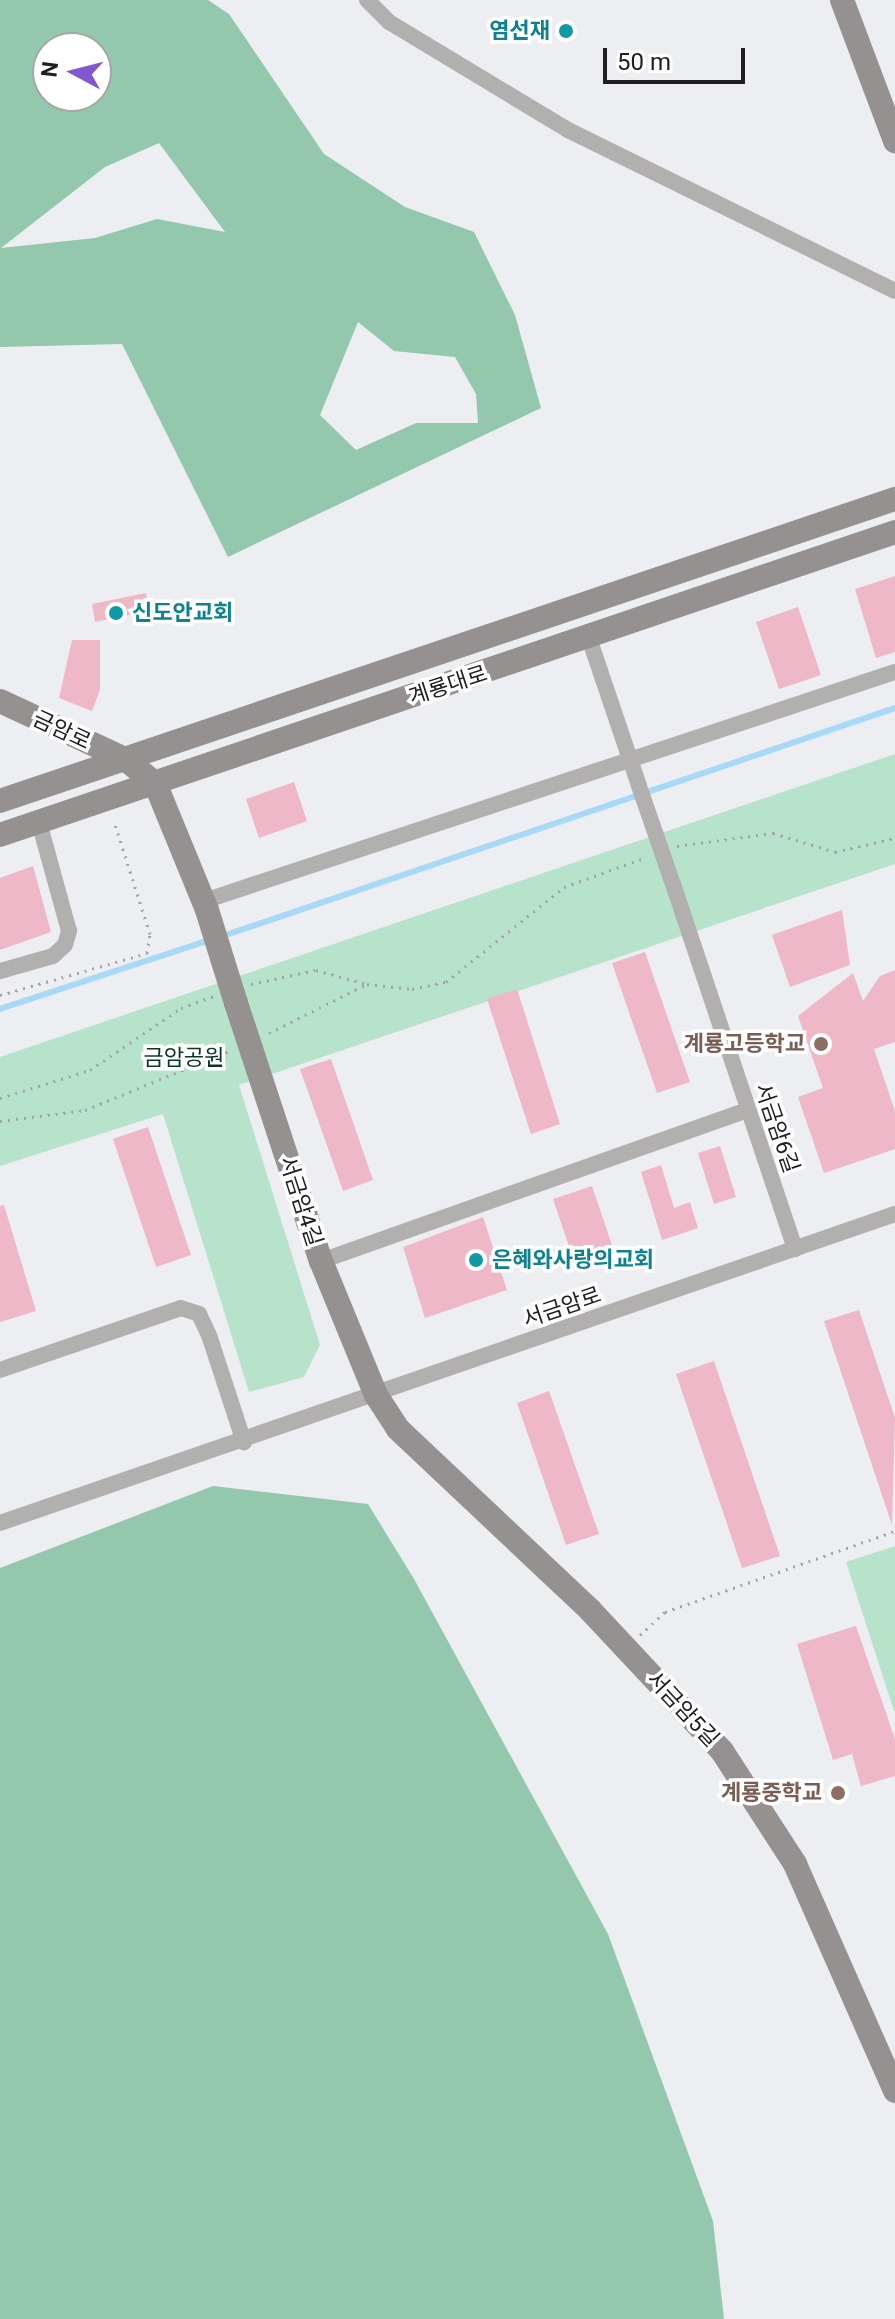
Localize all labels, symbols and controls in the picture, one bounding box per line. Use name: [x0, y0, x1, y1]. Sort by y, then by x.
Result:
place label: 염선재: [489, 18, 550, 44]
marker: 염선재: [557, 22, 575, 40]
north arrow: [32, 32, 112, 112]
scale bar: [607, 32, 749, 82]
text: 50 m: [617, 48, 671, 76]
text: N: [36, 60, 63, 78]
place label: 신도안교회: [132, 600, 233, 626]
marker: 신도안교회: [107, 604, 125, 622]
street label: 계룡대로: [405, 660, 491, 710]
street label: 금암로: [29, 705, 95, 755]
place label: 계룡고등학교: [684, 1031, 805, 1057]
marker: 계룡고등학교: [812, 1035, 830, 1053]
park label: 금암공원: [144, 1045, 224, 1071]
street label: 서금암6길: [749, 1080, 805, 1176]
street label: 서금암4길: [274, 1153, 328, 1249]
place label: 은혜와사랑의교회: [492, 1247, 654, 1273]
marker: 은혜와사랑의교회: [467, 1251, 485, 1269]
street label: 서금암로: [519, 1281, 605, 1333]
street label: 서금암5길: [642, 1666, 724, 1752]
place label: 계룡중학교: [721, 1780, 822, 1806]
marker: 계룡중학교: [829, 1784, 847, 1802]

